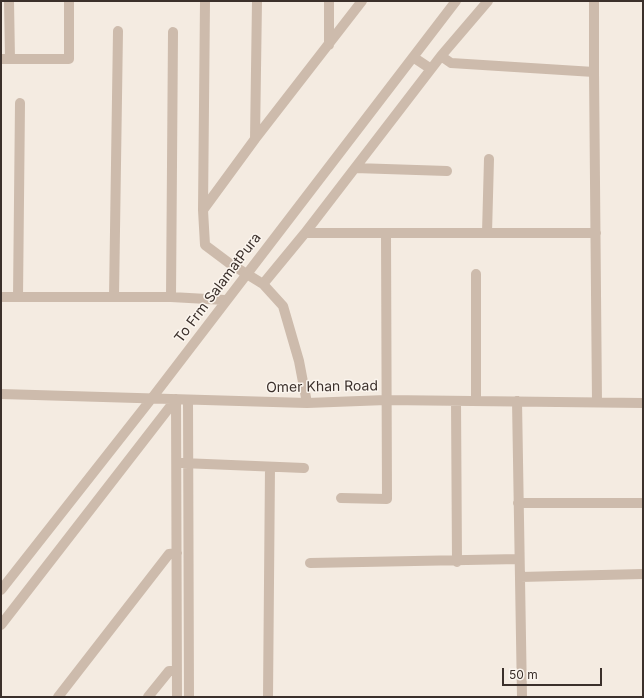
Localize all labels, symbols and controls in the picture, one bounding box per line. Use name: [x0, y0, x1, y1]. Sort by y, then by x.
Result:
street label: To Frm SalamatPura: [171, 230, 265, 346]
street label: Omer Khan Road: [266, 378, 378, 396]
scale bar: [504, 660, 604, 686]
text: 50 m: [509, 667, 538, 682]

